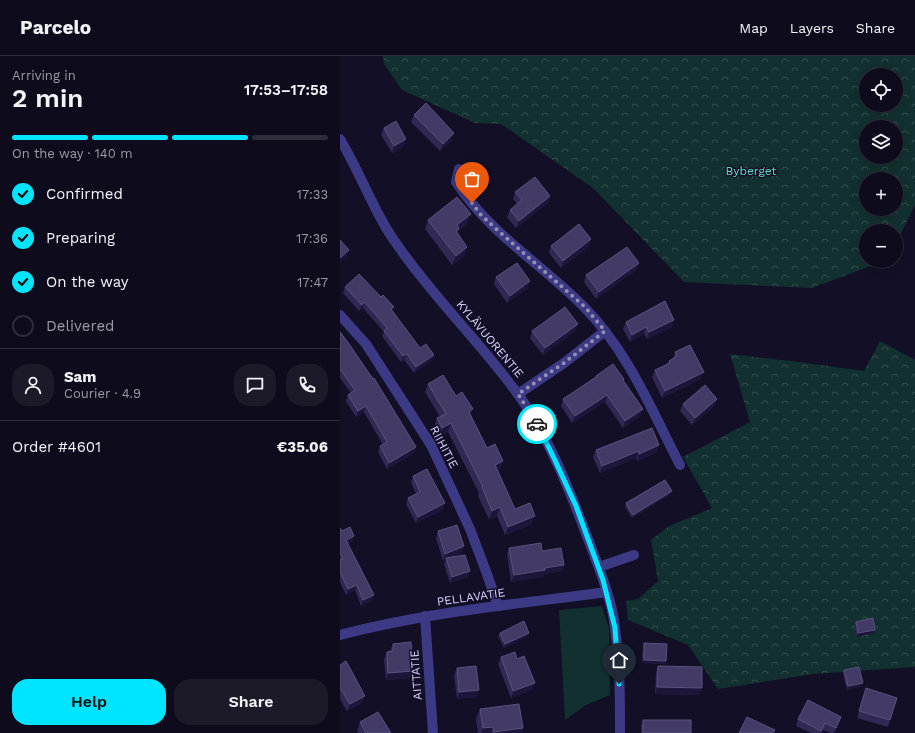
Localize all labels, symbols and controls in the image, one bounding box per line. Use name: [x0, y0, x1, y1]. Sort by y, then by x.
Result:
text: Parcelo: [20, 16, 91, 39]
text: Map: [739, 20, 768, 36]
text: Layers: [790, 20, 834, 36]
text: Share: [856, 20, 895, 36]
text: Arriving in: [12, 68, 76, 83]
map controls: [859, 68, 903, 268]
button: locate: [859, 68, 903, 112]
text: 17:53–17:58: [244, 81, 328, 99]
text: 2 min: [12, 83, 83, 113]
button: layers: [859, 120, 903, 164]
text: On the way · 140 m: [12, 146, 133, 161]
pin: [455, 162, 489, 203]
park label: Byberget: [725, 164, 777, 178]
icon: bag: [461, 168, 483, 190]
button: +: [859, 172, 903, 216]
icon: check: [12, 183, 34, 205]
text: Confirmed: [46, 185, 123, 203]
text: 17:33: [297, 187, 328, 202]
button: −: [859, 224, 903, 268]
icon: check: [12, 227, 34, 249]
text: Preparing: [46, 229, 115, 247]
text: 17:36: [296, 231, 328, 246]
icon: check: [12, 271, 34, 293]
text: On the way: [46, 273, 128, 291]
text: 17:47: [297, 275, 328, 290]
street label: KYLÄVUORENTIE: [453, 297, 527, 381]
text: Delivered: [46, 317, 114, 335]
button: person: [12, 364, 54, 406]
button: chat: [234, 364, 276, 406]
button: phone: [286, 364, 328, 406]
text: Sam: [64, 368, 96, 386]
text: Courier · 4.9: [64, 386, 141, 401]
courier: [517, 404, 557, 444]
icon: car: [526, 413, 548, 435]
street label: RIIHITIE: [427, 423, 461, 471]
text: Order #4601: [12, 438, 101, 456]
text: €35.06: [277, 438, 328, 456]
street label: PELLAVATIE: [436, 585, 506, 609]
pin: [602, 643, 636, 684]
street label: AITTATIE: [407, 649, 425, 701]
icon: home: [608, 649, 630, 671]
button: Help: [12, 679, 166, 725]
button: Share: [174, 679, 328, 725]

